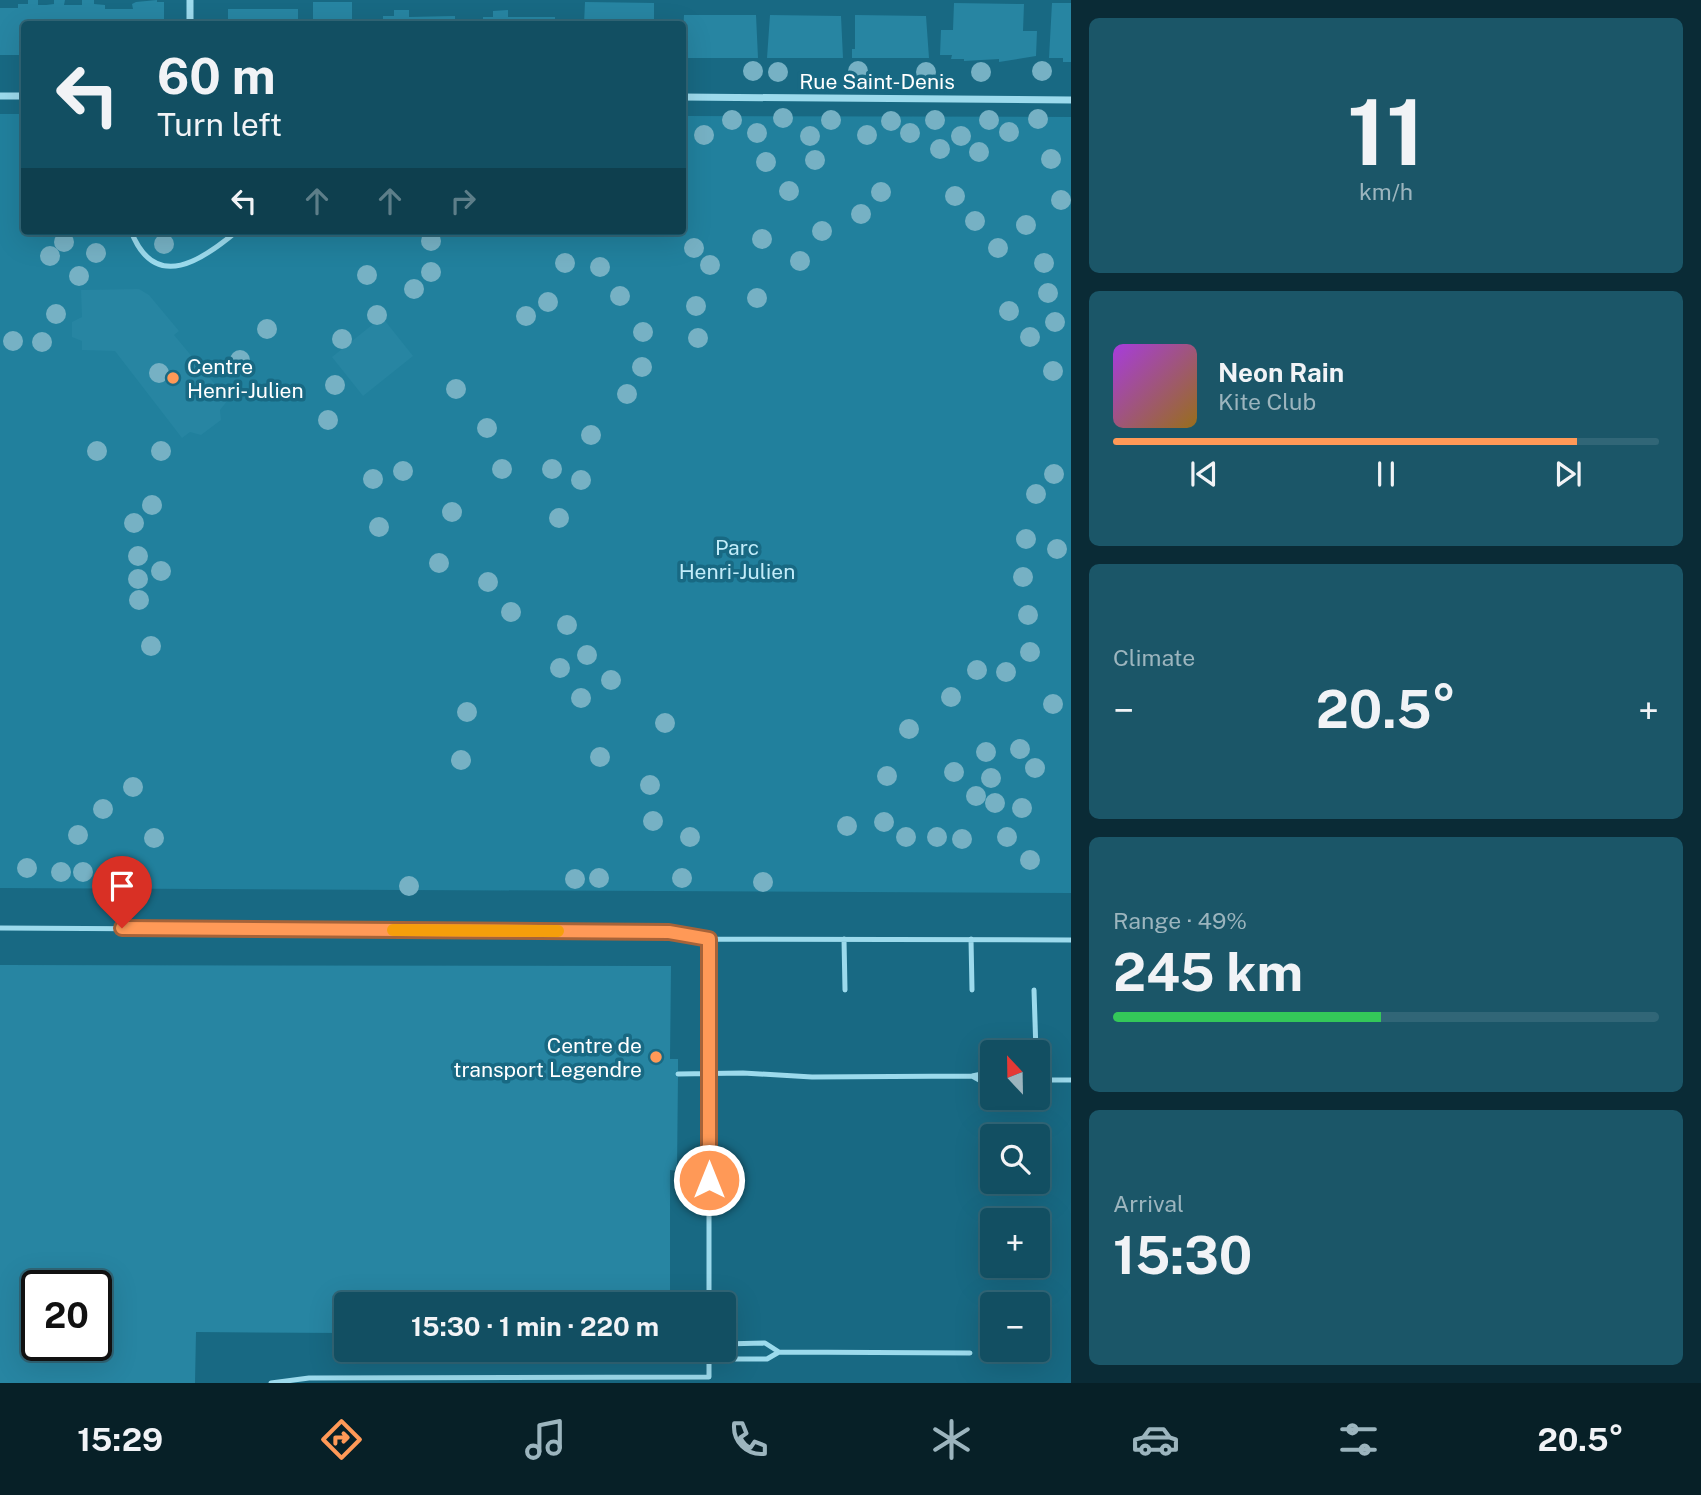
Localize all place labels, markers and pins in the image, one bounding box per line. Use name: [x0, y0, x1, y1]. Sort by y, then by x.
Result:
place label: Centre Henri-Julien: [187, 354, 304, 403]
marker: Centre Henri-Julien: [165, 370, 181, 386]
pin: [92, 856, 152, 928]
place label: Centre de transport Legendre: [453, 1033, 642, 1082]
marker: Centre de transport Legendre: [648, 1049, 664, 1065]

